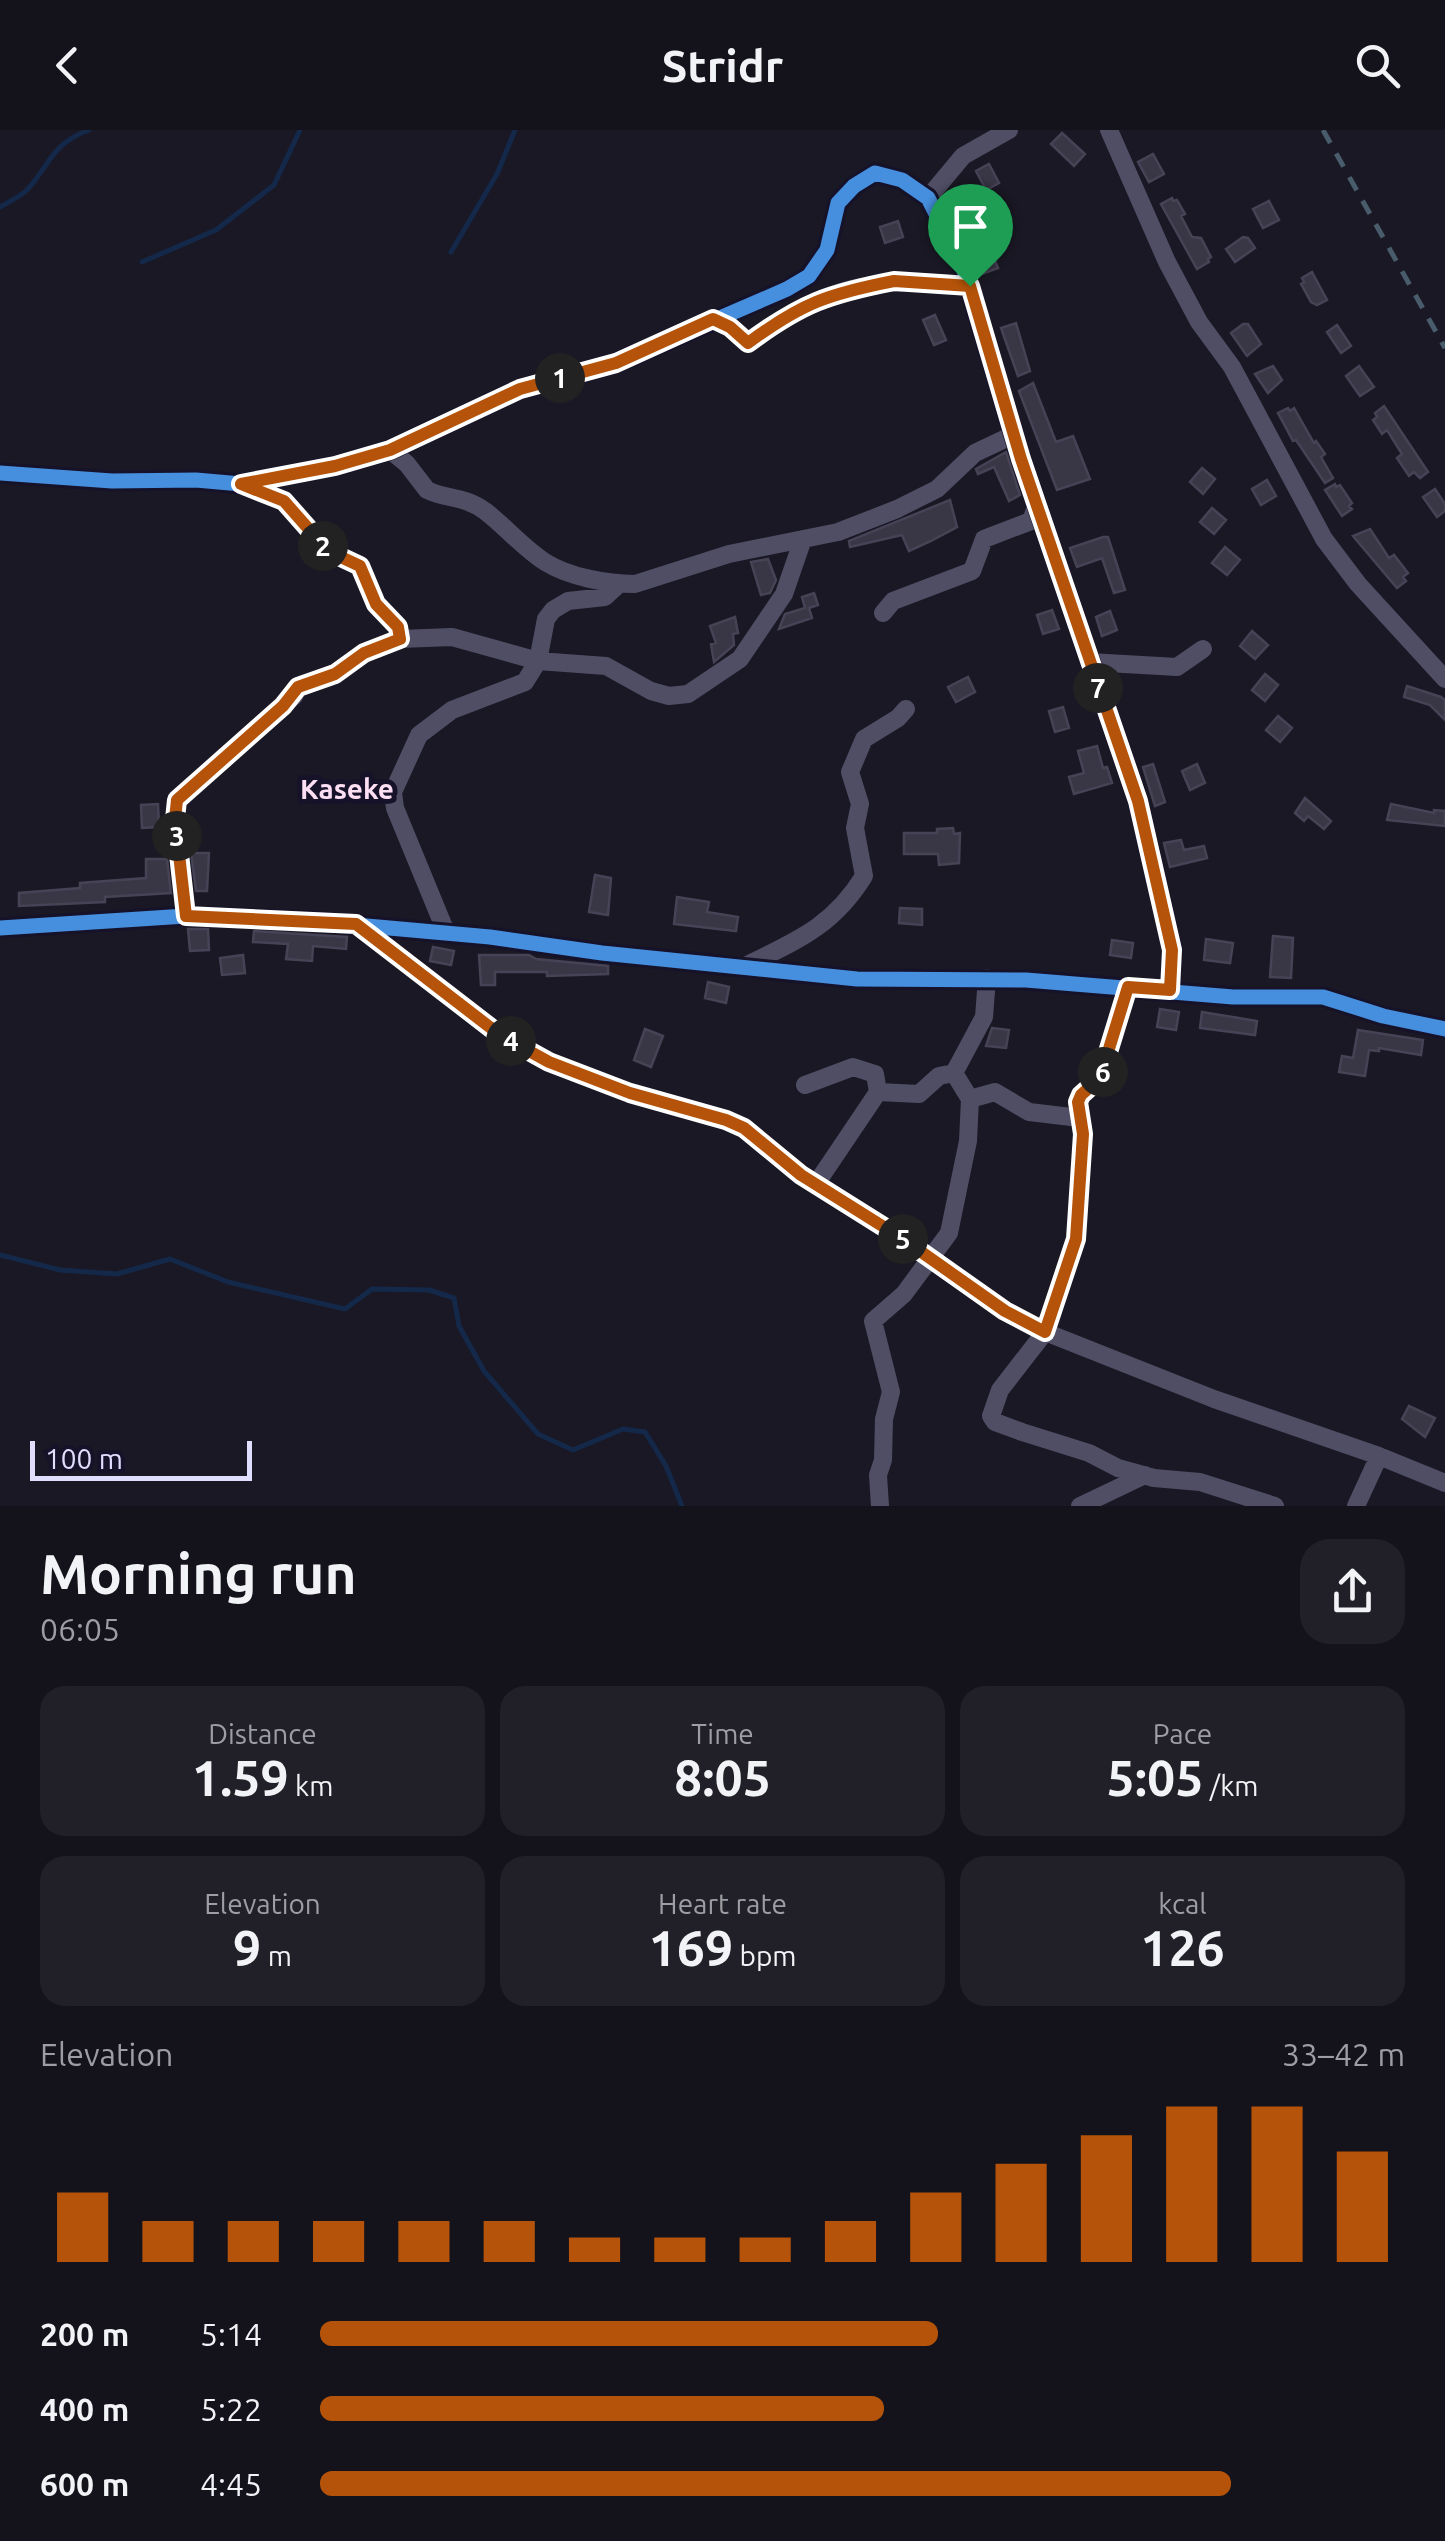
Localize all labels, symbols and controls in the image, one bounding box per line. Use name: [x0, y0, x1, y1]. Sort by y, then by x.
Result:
icon: back: [40, 38, 95, 93]
icon: search: [1350, 38, 1405, 93]
text: Stridr: [662, 40, 783, 91]
pin: [928, 184, 1013, 287]
icon: arrive: [943, 199, 998, 254]
pin: 1: [535, 353, 585, 403]
text: 1: [552, 362, 568, 393]
pin: 2: [298, 521, 348, 571]
text: 2: [315, 530, 331, 561]
pin: 7: [1073, 663, 1123, 713]
text: 7: [1090, 672, 1106, 703]
district label: Kaseke: [300, 773, 394, 804]
pin: 3: [152, 811, 202, 861]
text: 3: [169, 820, 185, 851]
pin: 4: [486, 1016, 536, 1066]
text: 4: [503, 1025, 519, 1056]
pin: 6: [1078, 1047, 1128, 1097]
text: 6: [1095, 1056, 1111, 1087]
pin: 5: [878, 1214, 928, 1264]
text: 5: [895, 1223, 911, 1254]
scale bar: [30, 1436, 252, 1480]
text: 100 m: [45, 1443, 123, 1474]
button: share: [1300, 1539, 1405, 1644]
text: Morning run: [40, 1543, 357, 1604]
text: 06:05: [40, 1611, 120, 1647]
text: Distance: [208, 1718, 317, 1749]
text: Time: [691, 1718, 754, 1749]
text: Pace: [1153, 1718, 1212, 1749]
text: 1.59: [192, 1749, 289, 1805]
text: 8:05: [674, 1749, 771, 1805]
text: 5:05: [1107, 1749, 1203, 1805]
text: km: [289, 1770, 333, 1801]
text: /km: [1203, 1770, 1258, 1801]
text: Elevation: [204, 1888, 321, 1919]
text: Heart rate: [658, 1888, 787, 1919]
text: kcal: [1158, 1888, 1207, 1919]
text: 9: [233, 1919, 261, 1975]
text: 169: [649, 1919, 733, 1975]
text: 126: [1140, 1919, 1225, 1975]
text: m: [261, 1940, 292, 1971]
text: bpm: [733, 1940, 796, 1971]
text: Elevation: [40, 2036, 173, 2072]
text: 33–42 m: [1282, 2036, 1405, 2072]
text: 200 m: [40, 2316, 129, 2352]
text: 5:14: [200, 2316, 262, 2352]
text: 400 m: [40, 2391, 129, 2427]
text: 5:22: [200, 2391, 262, 2427]
text: 600 m: [40, 2466, 129, 2502]
text: 4:45: [200, 2466, 262, 2502]

